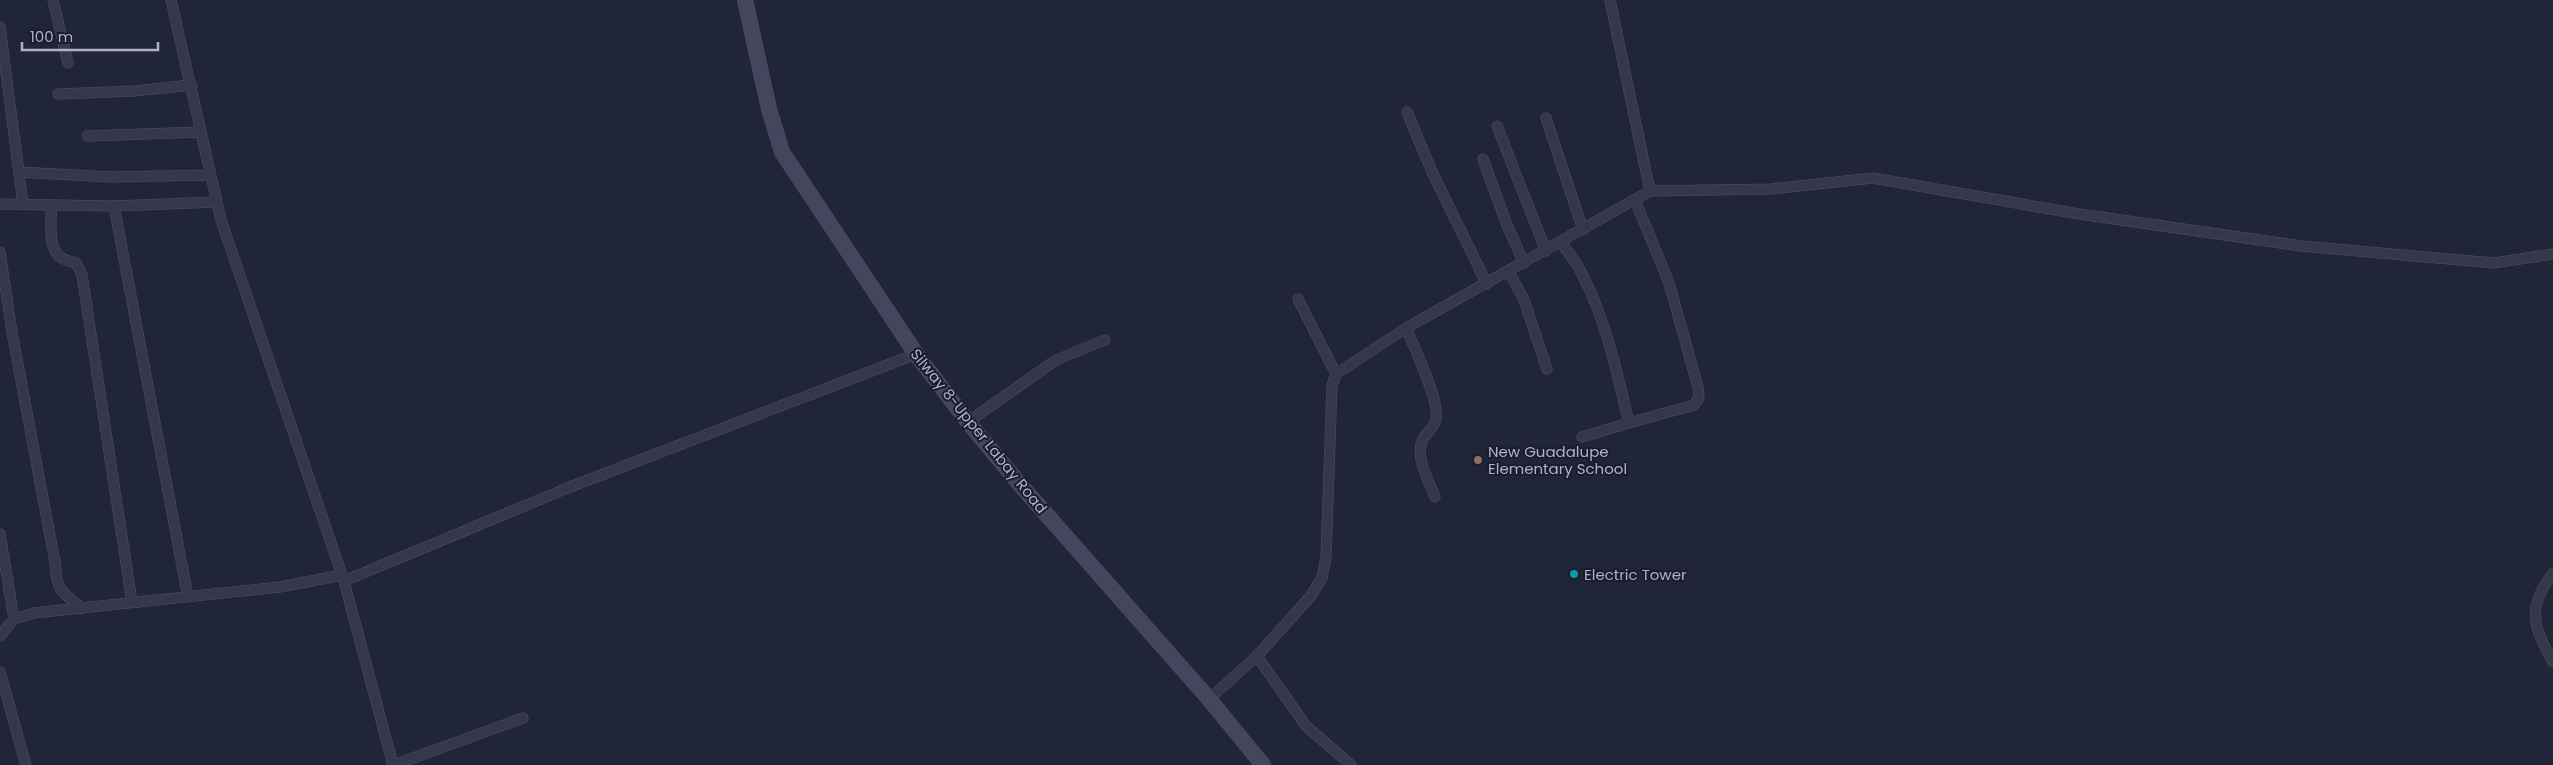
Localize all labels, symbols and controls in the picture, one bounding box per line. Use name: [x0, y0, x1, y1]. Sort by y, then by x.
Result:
scale bar: [22, 20, 159, 52]
text: 100 m: [30, 26, 73, 47]
street label: Silway 8-Upper Labay Road: [906, 344, 1052, 518]
place label: New Guadalupe Elementary School: [1488, 441, 1627, 479]
marker: New Guadalupe Elementary School: [1472, 454, 1484, 466]
place label: Electric Tower: [1584, 564, 1687, 585]
marker: Electric Tower: [1568, 568, 1580, 580]

